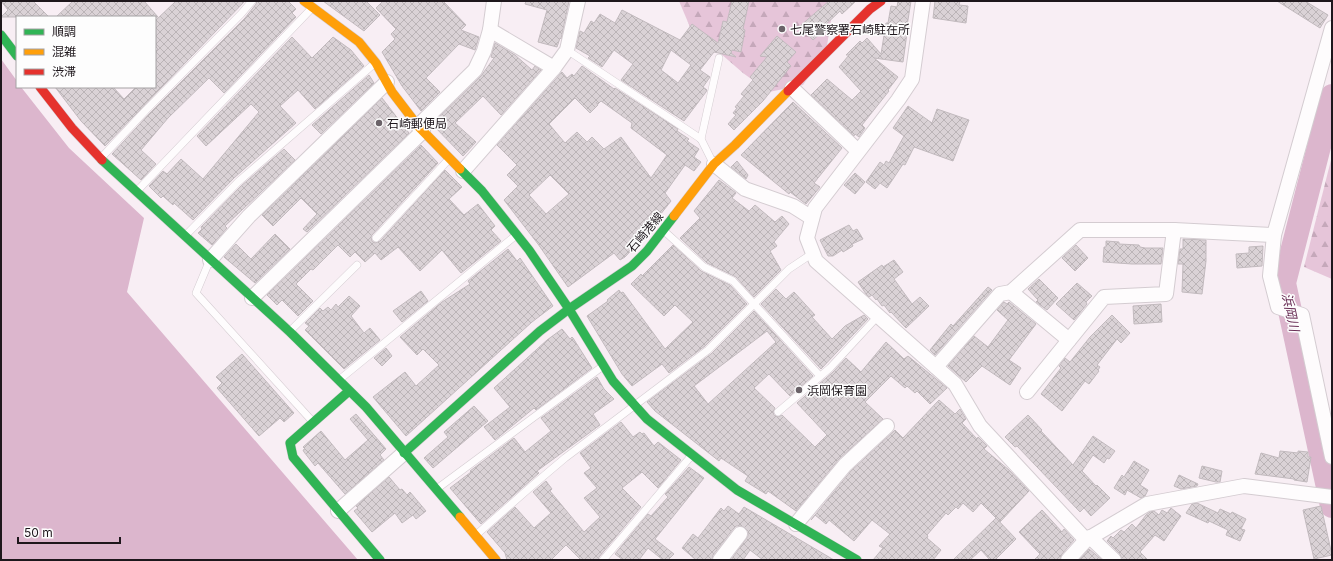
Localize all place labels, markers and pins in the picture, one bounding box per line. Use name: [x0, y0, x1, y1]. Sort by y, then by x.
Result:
place label: 七尾警察署石崎駐在所: [790, 22, 910, 37]
marker: 七尾警察署石崎駐在所: [777, 24, 787, 34]
place label: 石崎郵便局: [387, 116, 447, 131]
marker: 石崎郵便局: [374, 118, 384, 128]
place label: 浜岡保育園: [807, 383, 867, 398]
marker: 浜岡保育園: [794, 385, 804, 395]

